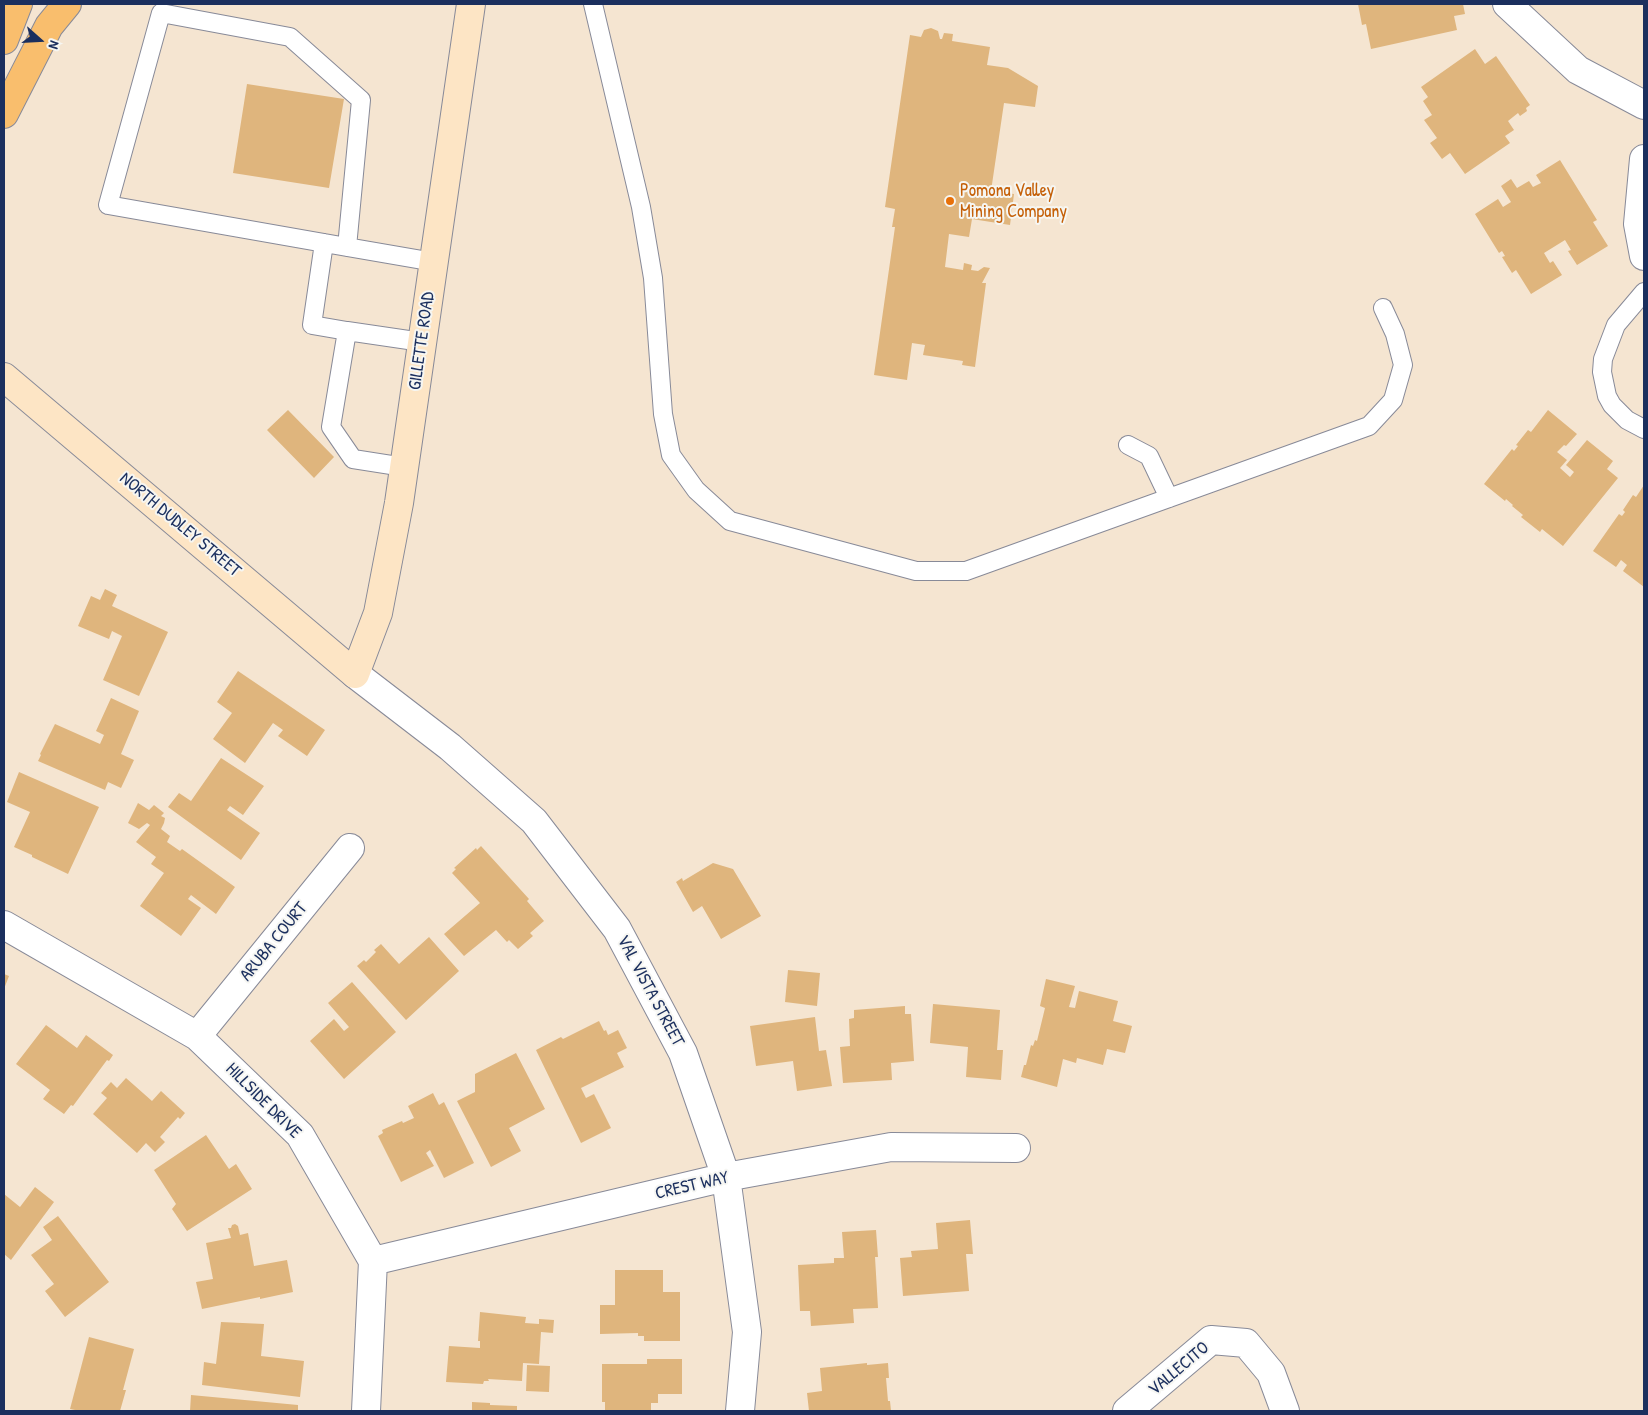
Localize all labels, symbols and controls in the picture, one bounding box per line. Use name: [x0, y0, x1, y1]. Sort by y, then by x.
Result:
north arrow: [15, 15, 65, 65]
text: N: [44, 38, 65, 52]
place label: Pomona Valley Mining Company: [960, 180, 1067, 222]
marker: Pomona Valley Mining Company: [944, 195, 956, 207]
street label: GILLETTE ROAD: [404, 291, 440, 391]
street label: NORTH DUDLEY STREET: [115, 468, 245, 582]
street label: ARUBA COURT: [236, 898, 312, 986]
street label: VAL VISTA STREET: [612, 932, 688, 1050]
street label: HILLSIDE DRIVE: [221, 1059, 305, 1143]
street label: CREST WAY: [653, 1167, 731, 1205]
street label: VALLECITO: [1144, 1337, 1214, 1401]

